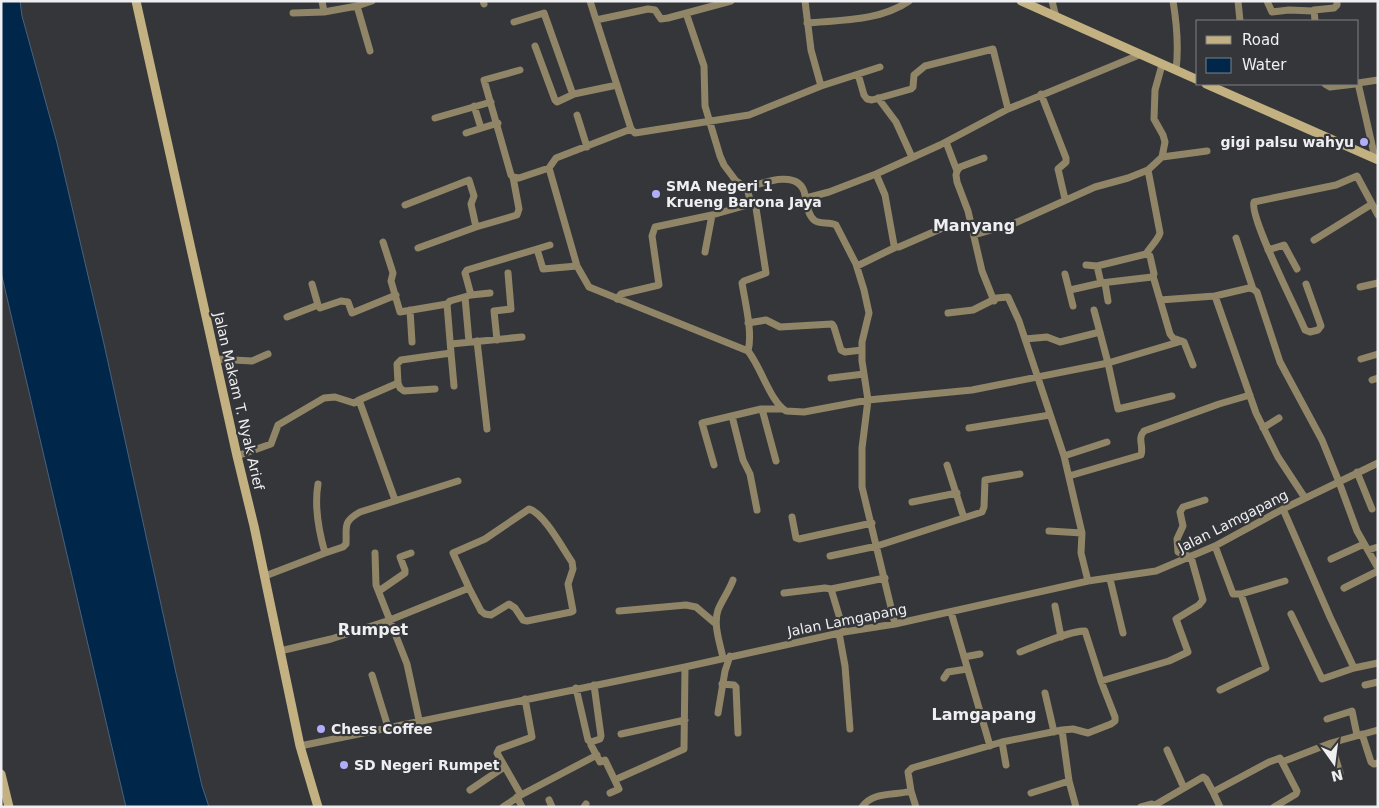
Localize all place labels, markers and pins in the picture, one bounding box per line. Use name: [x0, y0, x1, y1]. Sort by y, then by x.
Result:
place label: gigi palsu wahyu: [1221, 134, 1354, 150]
marker: gigi palsu wahyu: [1358, 136, 1370, 148]
place label: SMA Negeri 1 Krueng Barona Jaya: [666, 178, 822, 210]
marker: SMA Negeri 1 Krueng Barona Jaya: [650, 188, 662, 200]
place label: Chess Coffee: [331, 721, 433, 737]
marker: Chess Coffee: [315, 723, 327, 735]
place label: SD Negeri Rumpet: [354, 757, 500, 773]
marker: SD Negeri Rumpet: [338, 759, 350, 771]

